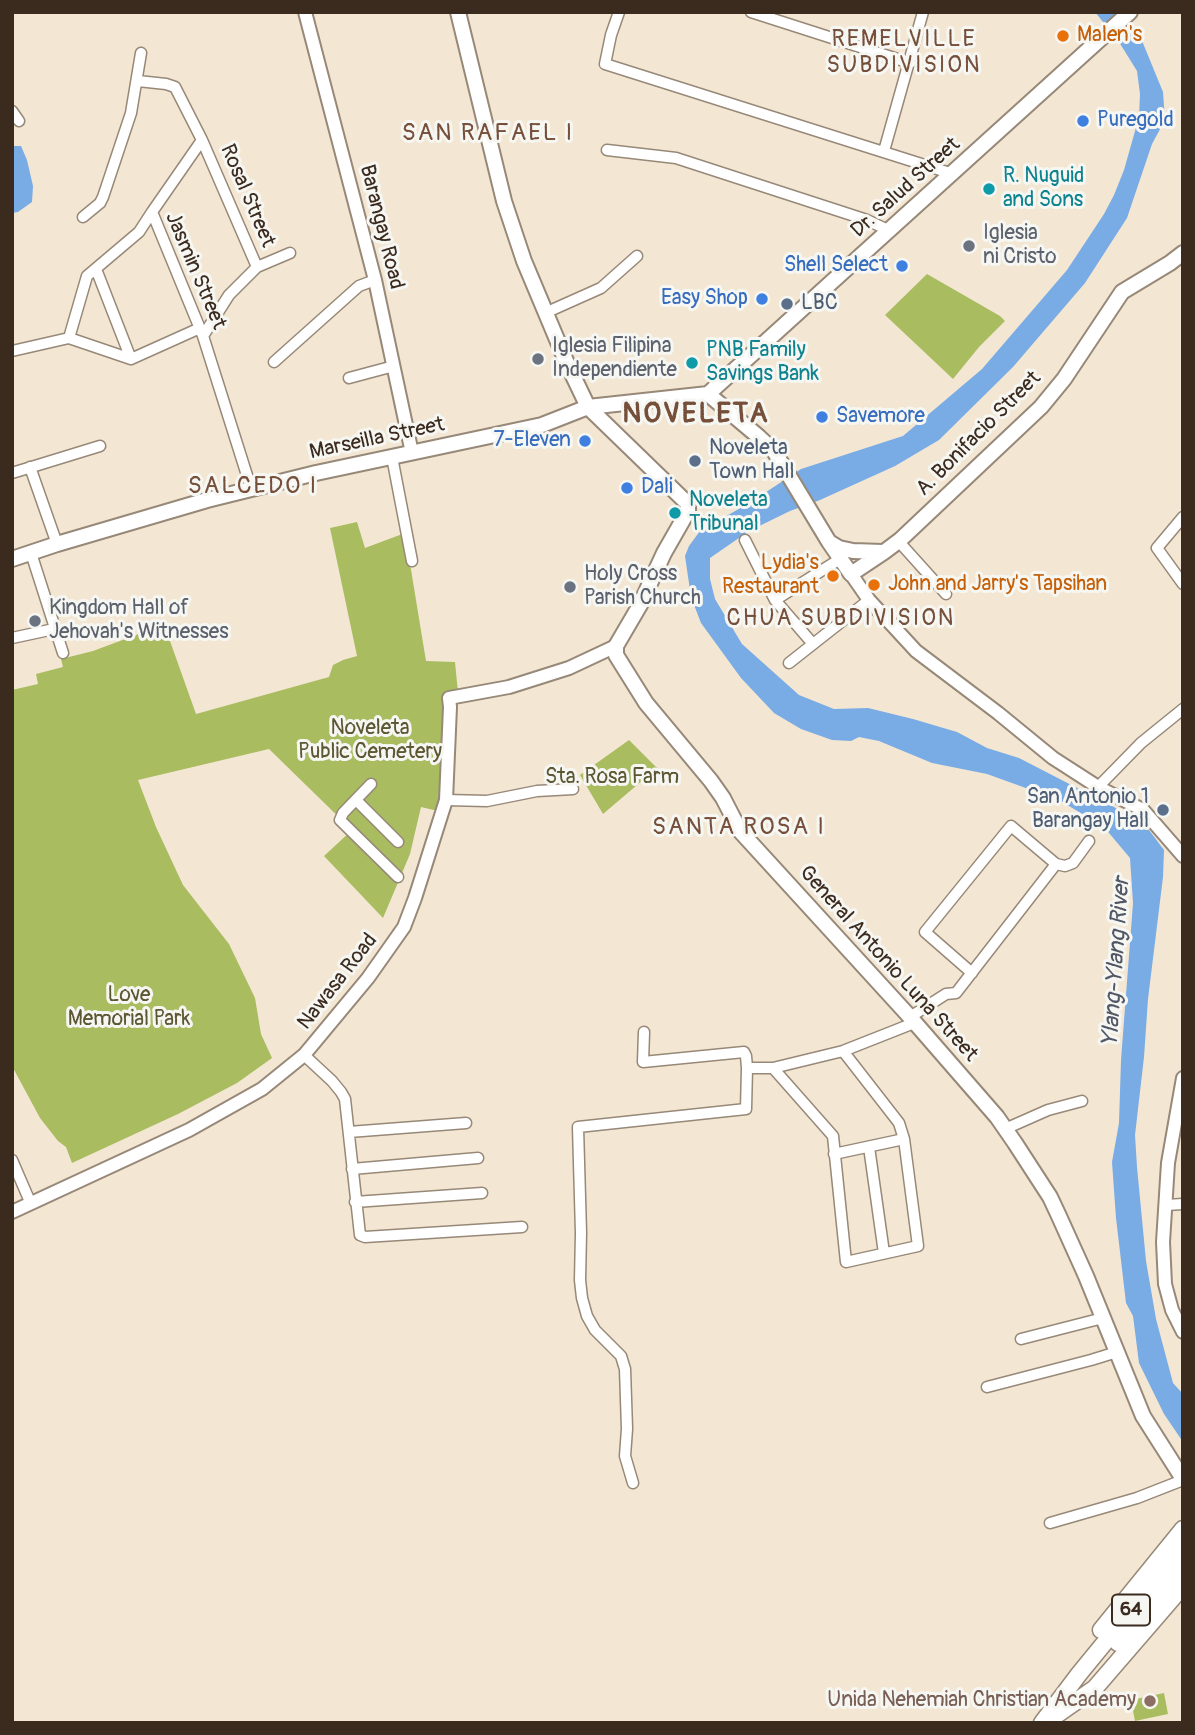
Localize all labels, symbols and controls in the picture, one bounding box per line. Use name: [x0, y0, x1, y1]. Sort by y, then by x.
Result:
place label: Malen's: [1077, 23, 1142, 49]
district label: REMELVILLE SUBDIVISION: [828, 26, 980, 80]
marker: Malen's: [1055, 28, 1071, 44]
place label: Puregold: [1097, 108, 1174, 134]
marker: Puregold: [1075, 113, 1091, 129]
district label: SAN RAFAEL I: [403, 120, 573, 148]
street label: Dr. Salud Street: [846, 132, 966, 244]
street label: Rosal Street: [214, 141, 280, 251]
street label: Barangay Road: [353, 162, 409, 292]
place label: R. Nuguid and Sons: [1003, 164, 1084, 214]
marker: R. Nuguid and Sons: [981, 181, 997, 197]
street label: Jasmin Street: [159, 209, 231, 333]
place label: Iglesia ni Cristo: [983, 221, 1056, 271]
marker: Iglesia ni Cristo: [961, 238, 977, 254]
place label: Shell Select: [784, 253, 888, 279]
marker: Shell Select: [894, 258, 910, 274]
place label: Easy Shop: [661, 286, 748, 312]
marker: Easy Shop: [754, 291, 770, 307]
place label: LBC: [801, 291, 838, 317]
marker: LBC: [779, 296, 795, 312]
place label: Iglesia Filipina Independiente: [552, 334, 677, 384]
place label: PNB Family Savings Bank: [706, 338, 819, 388]
marker: Iglesia Filipina Independiente: [530, 351, 546, 367]
marker: PNB Family Savings Bank: [684, 355, 700, 371]
street label: A. Bonifacio Street: [911, 366, 1047, 502]
district label: NOVELETA: [623, 398, 769, 432]
place label: Savemore: [836, 404, 925, 430]
marker: Savemore: [814, 409, 830, 425]
street label: Marseilla Street: [307, 412, 447, 466]
place label: 7-Eleven: [493, 428, 571, 454]
marker: 7-Eleven: [577, 433, 593, 449]
place label: Noveleta Town Hall: [709, 436, 794, 486]
marker: Noveleta Town Hall: [687, 453, 703, 469]
district label: SALCEDO I: [189, 473, 317, 501]
place label: Dali: [641, 475, 673, 501]
marker: Dali: [619, 480, 635, 496]
place label: Noveleta Tribunal: [689, 488, 768, 538]
marker: Noveleta Tribunal: [667, 505, 683, 521]
place label: Lydia's Restaurant: [722, 551, 819, 601]
place label: Holy Cross Parish Church: [584, 562, 701, 612]
marker: Lydia's Restaurant: [825, 568, 841, 584]
place label: John and Jarry's Tapsihan: [888, 572, 1107, 598]
marker: John and Jarry's Tapsihan: [866, 577, 882, 593]
marker: Holy Cross Parish Church: [562, 579, 578, 595]
place label: Kingdom Hall of Jehovah's Witnesses: [49, 596, 229, 646]
district label: CHUA SUBDIVISION: [729, 605, 953, 633]
marker: Kingdom Hall of Jehovah's Witnesses: [27, 613, 43, 629]
park label: Noveleta Public Cemetery: [298, 716, 442, 766]
park label: Sta. Rosa Farm: [545, 765, 679, 791]
place label: San Antonio 1 Barangay Hall: [1027, 785, 1149, 835]
marker: San Antonio 1 Barangay Hall: [1155, 802, 1171, 818]
district label: SANTA ROSA I: [654, 814, 824, 842]
street label: General Antonio Luna Street: [793, 861, 983, 1067]
water label: Ylang-Ylang River: [1097, 876, 1137, 1048]
street label: Nawasa Road: [293, 929, 383, 1035]
park label: Love Memorial Park: [68, 983, 190, 1033]
road number: 64: [1112, 1594, 1150, 1626]
place label: Unida Nehemiah Christian Academy: [827, 1688, 1136, 1714]
marker: Unida Nehemiah Christian Academy: [1142, 1693, 1158, 1709]

